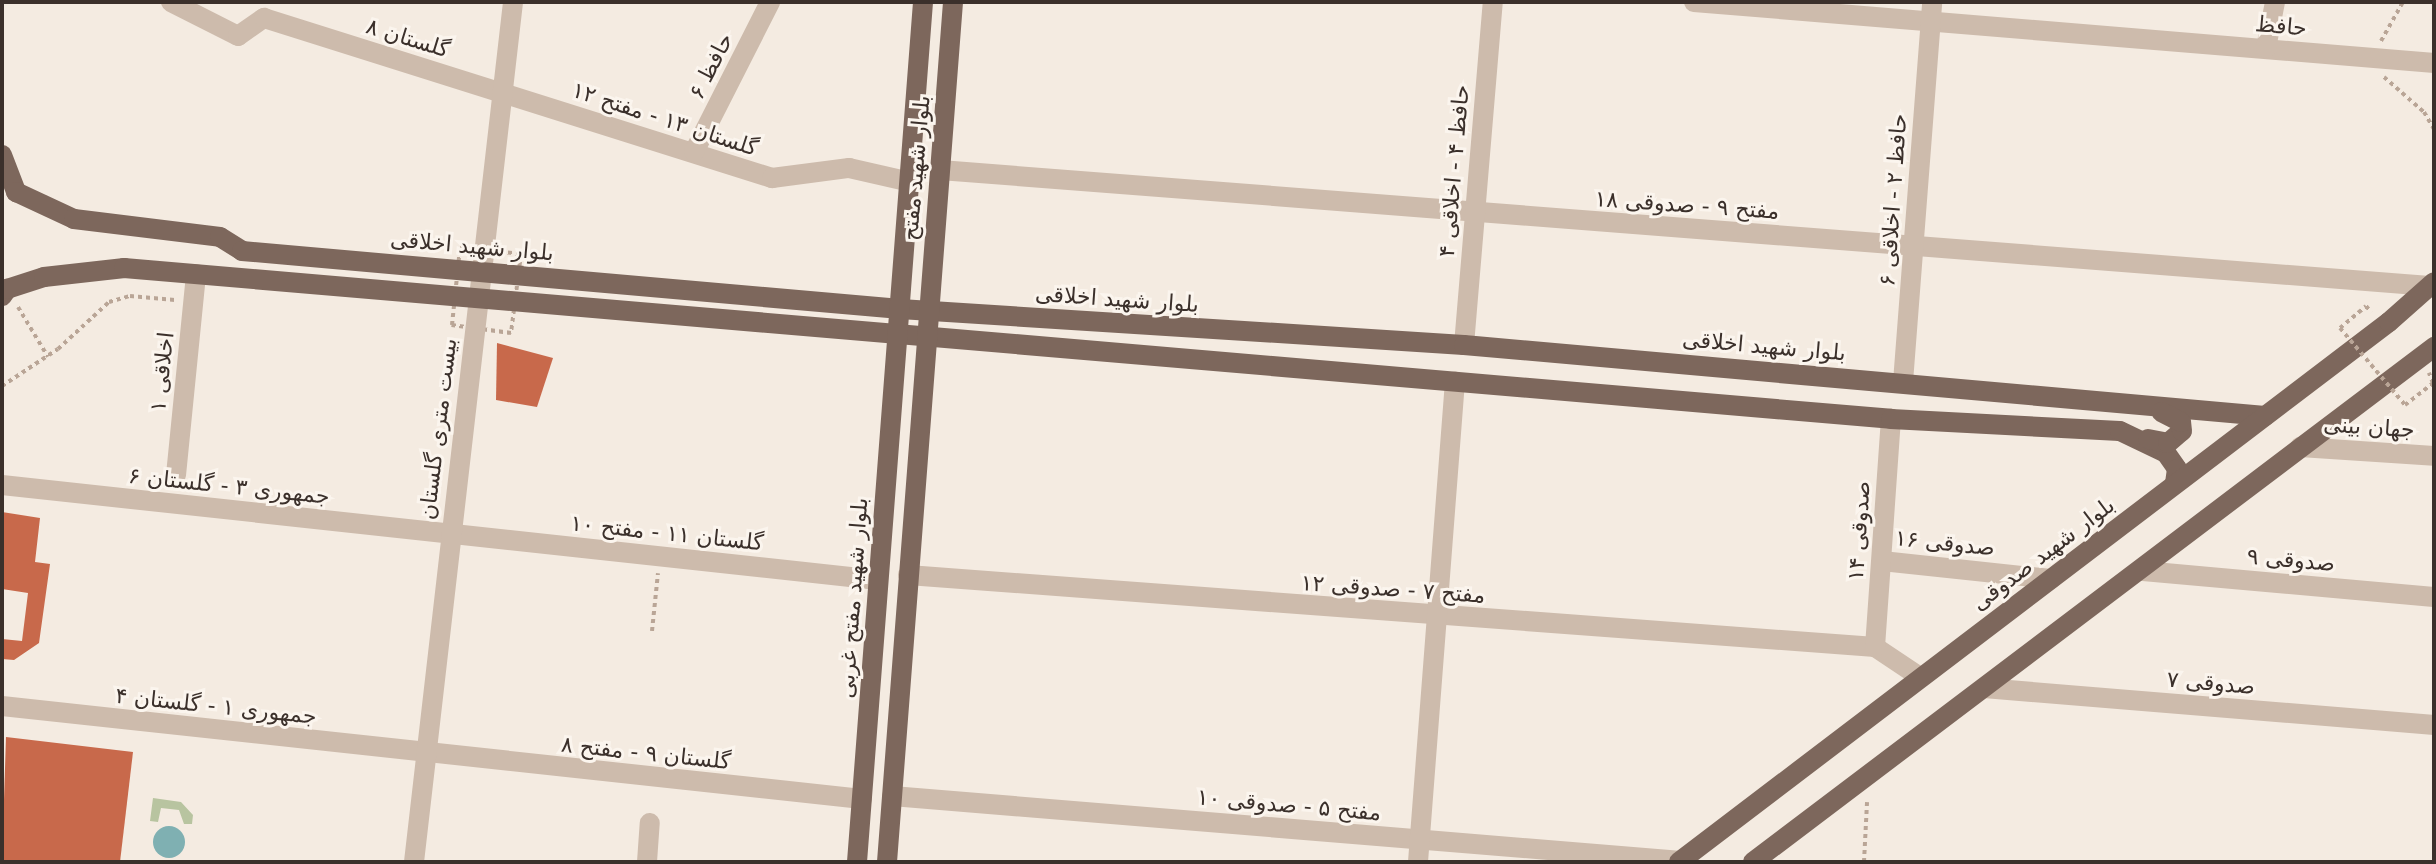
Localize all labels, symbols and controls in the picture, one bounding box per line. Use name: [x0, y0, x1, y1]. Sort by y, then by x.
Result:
street label: حافظ: [2254, 11, 2308, 41]
street label: گلستان ۸: [363, 13, 453, 63]
street label: حافظ ۶: [683, 29, 739, 103]
street label: گلستان ۱۳ - مفتح ۱۲: [569, 77, 761, 161]
street label: حافظ ۴ - اخلاقی ۴: [1433, 84, 1475, 258]
street label: بلوار شهید مفتح: [896, 94, 936, 242]
street label: حافظ ۲ - اخلاقی ۶: [1874, 113, 1912, 287]
street label: مفتح ۹ - صدوقی ۱۸: [1594, 185, 1780, 225]
street label: بلوار شهید اخلاقی: [389, 226, 555, 266]
street label: بلوار شهید اخلاقی: [1034, 280, 1200, 318]
street label: بلوار شهید اخلاقی: [1681, 326, 1847, 366]
street label: اخلاقی ۱: [145, 331, 179, 413]
street label: بیست متری گلستان: [414, 337, 462, 521]
street label: جهان بینی: [2323, 411, 2415, 443]
street label: جمهوری ۳ - گلستان ۶: [127, 462, 331, 510]
street label: صدوقی ۱۴: [1842, 480, 1876, 582]
street label: بلوار شهید صدوقی: [1966, 492, 2120, 616]
street label: بلوار شهید مفتح غربی: [833, 497, 873, 699]
street label: گلستان ۱۱ - مفتح ۱۰: [569, 510, 765, 556]
street label: صدوقی ۱۶: [1894, 525, 1996, 561]
street label: صدوقی ۹: [2246, 543, 2336, 577]
street label: مفتح ۷ - صدوقی ۱۲: [1300, 569, 1486, 609]
street label: صدوقی ۷: [2166, 666, 2256, 700]
street label: جمهوری ۱ - گلستان ۴: [114, 682, 318, 730]
street label: گلستان ۹ - مفتح ۸: [560, 731, 732, 775]
street label: مفتح ۵ - صدوقی ۱۰: [1196, 784, 1382, 826]

